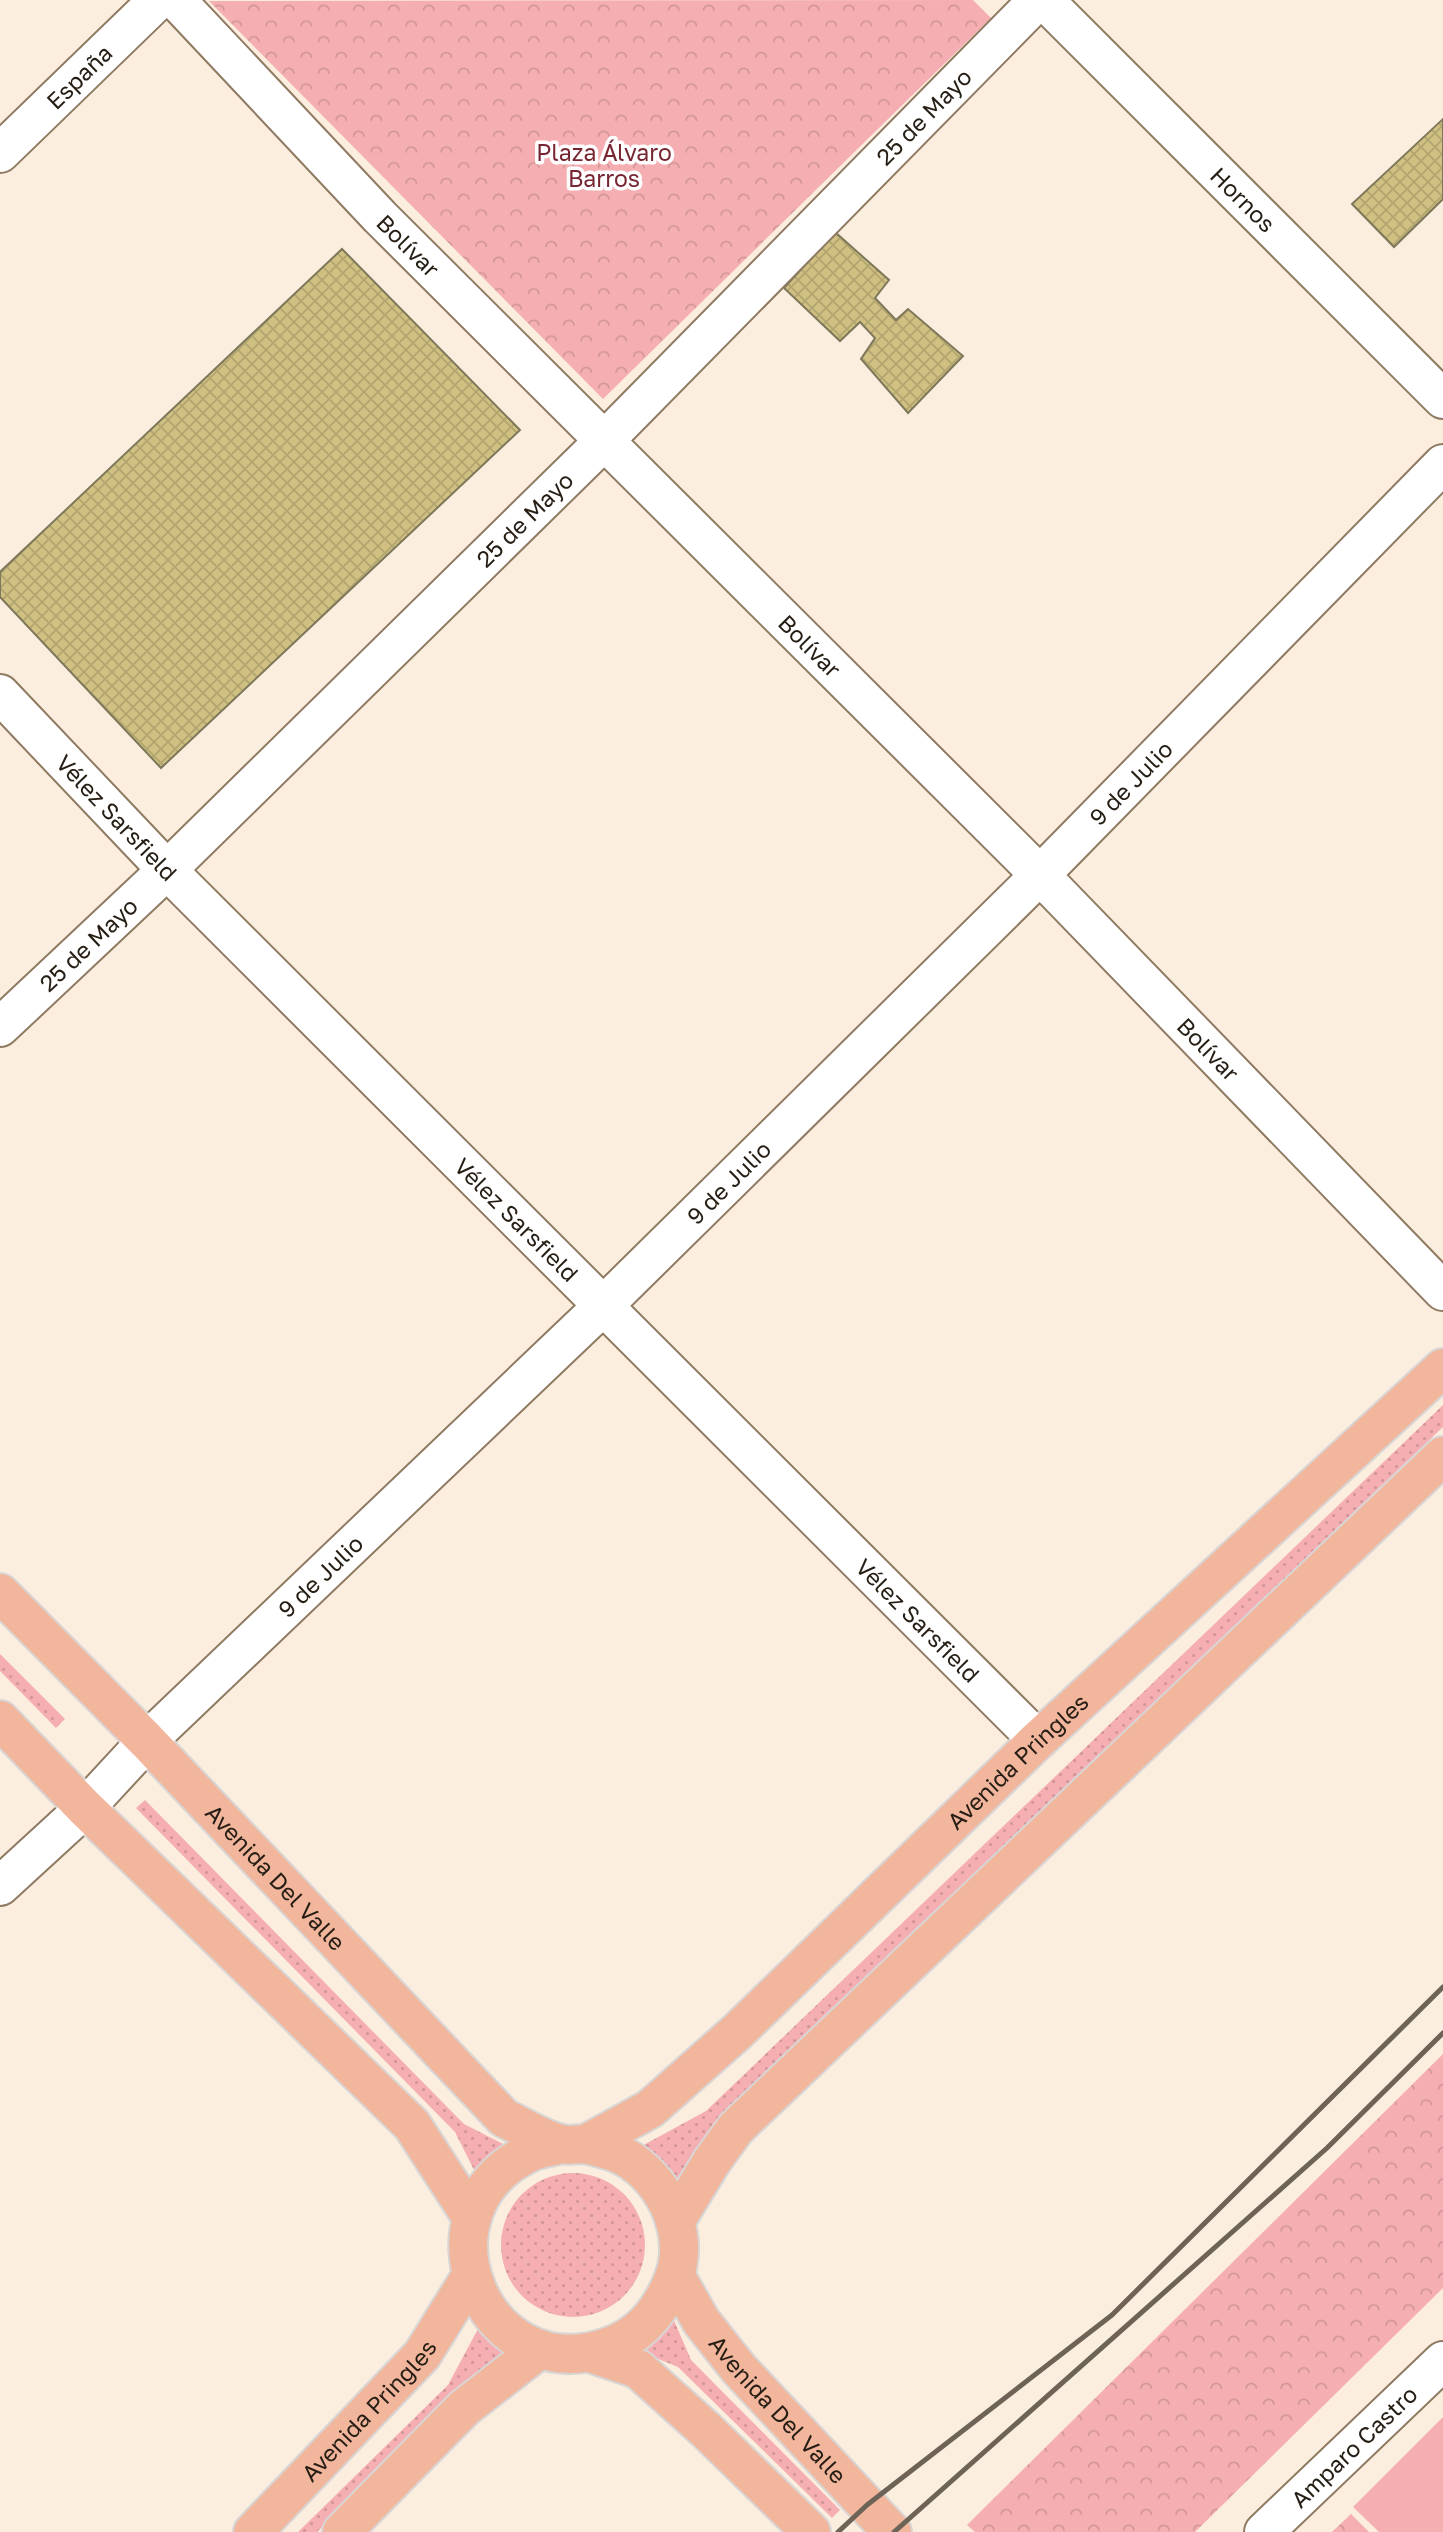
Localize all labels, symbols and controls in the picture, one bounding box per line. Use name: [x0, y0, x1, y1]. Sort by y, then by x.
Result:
street label: España: [40, 38, 118, 115]
street label: 25 de Mayo: [870, 62, 977, 171]
park label: Plaza Álvaro Barros: [536, 138, 672, 192]
street label: Hornos: [1205, 161, 1282, 238]
street label: Bolívar: [371, 208, 446, 282]
street label: 25 de Mayo: [470, 466, 579, 573]
street label: Bolívar: [773, 609, 847, 683]
street label: 9 de Julio: [1083, 735, 1178, 831]
street label: Vélez Sarsfield: [51, 748, 183, 886]
street label: 25 de Mayo: [33, 891, 143, 997]
street label: Bolívar: [1172, 1012, 1245, 1086]
street label: 9 de Julio: [680, 1135, 776, 1230]
street label: Vélez Sarsfield: [449, 1152, 585, 1287]
street label: 9 de Julio: [272, 1529, 369, 1623]
street label: Vélez Sarsfield: [850, 1552, 986, 1688]
street label: Avenida Pringles: [941, 1687, 1094, 1835]
street label: Avenida Del Valle: [200, 1798, 352, 1956]
street label: Avenida Del Valle: [704, 2329, 853, 2489]
street label: Avenida Pringles: [295, 2335, 442, 2487]
street label: Amparo Castro: [1285, 2380, 1423, 2513]

